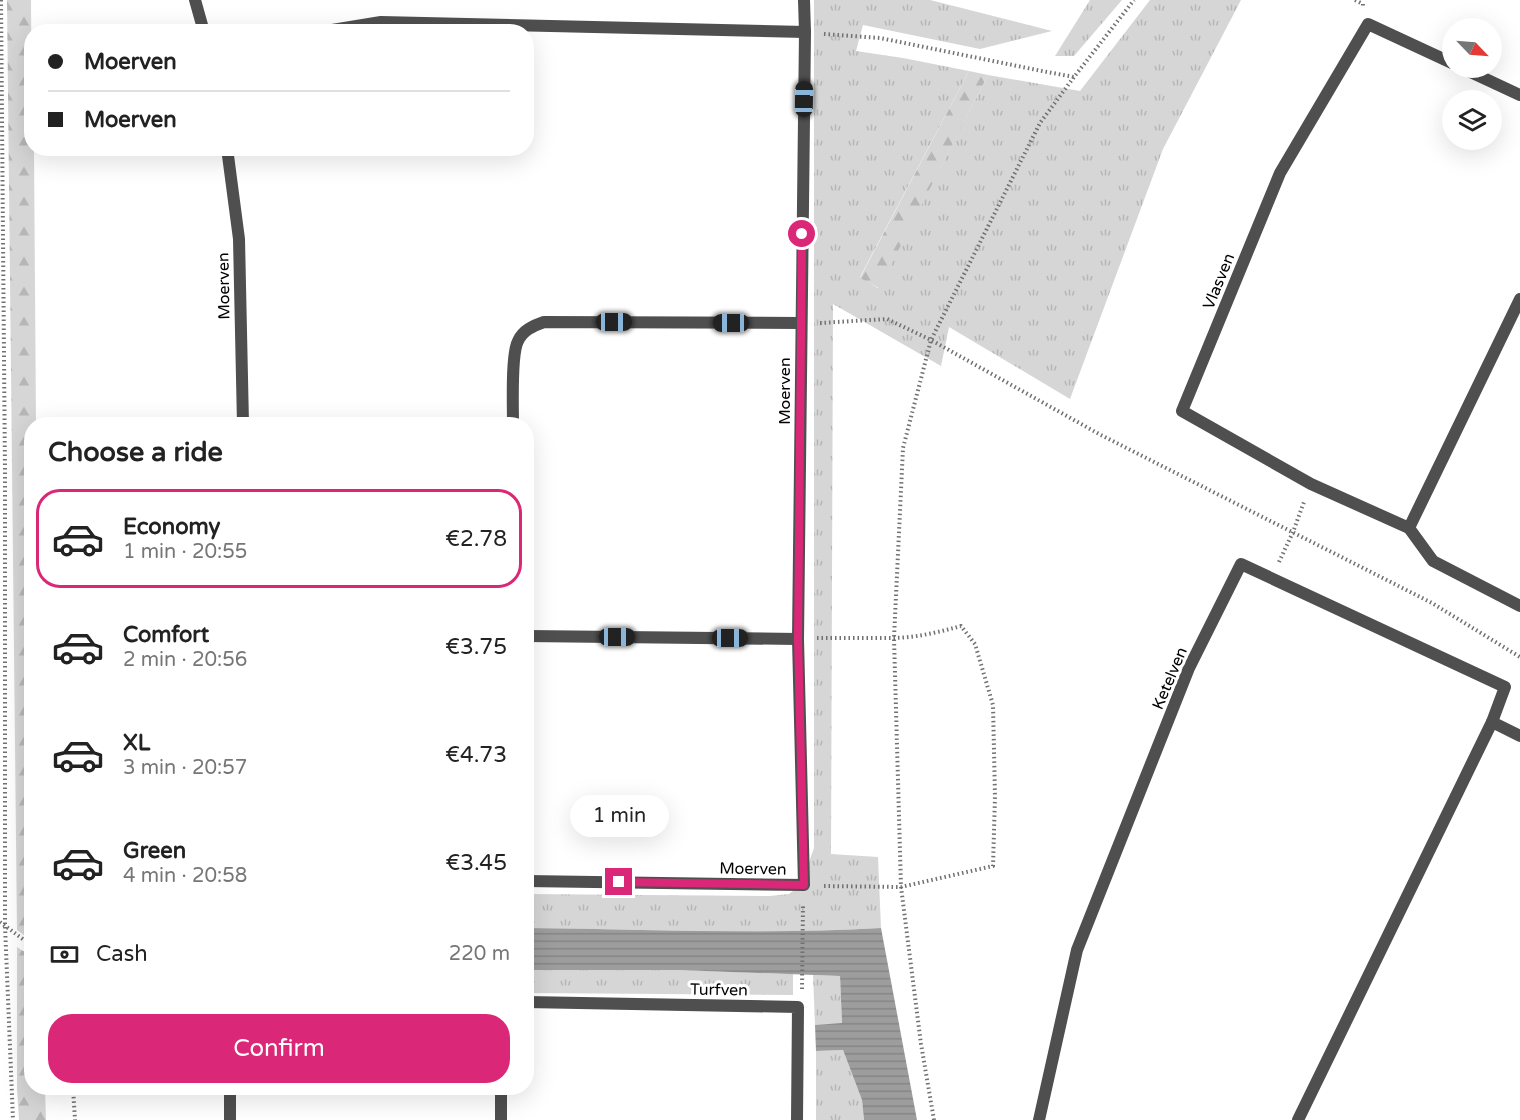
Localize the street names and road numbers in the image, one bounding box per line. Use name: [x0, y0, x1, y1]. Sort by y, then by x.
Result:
street label: Vlasven: [1199, 250, 1239, 312]
street label: Moerven: [213, 252, 235, 320]
street label: Moerven: [775, 357, 795, 425]
street label: Ketelven: [1148, 644, 1192, 713]
street label: Moerven: [719, 858, 787, 880]
street label: Turfven: [690, 979, 748, 1001]

